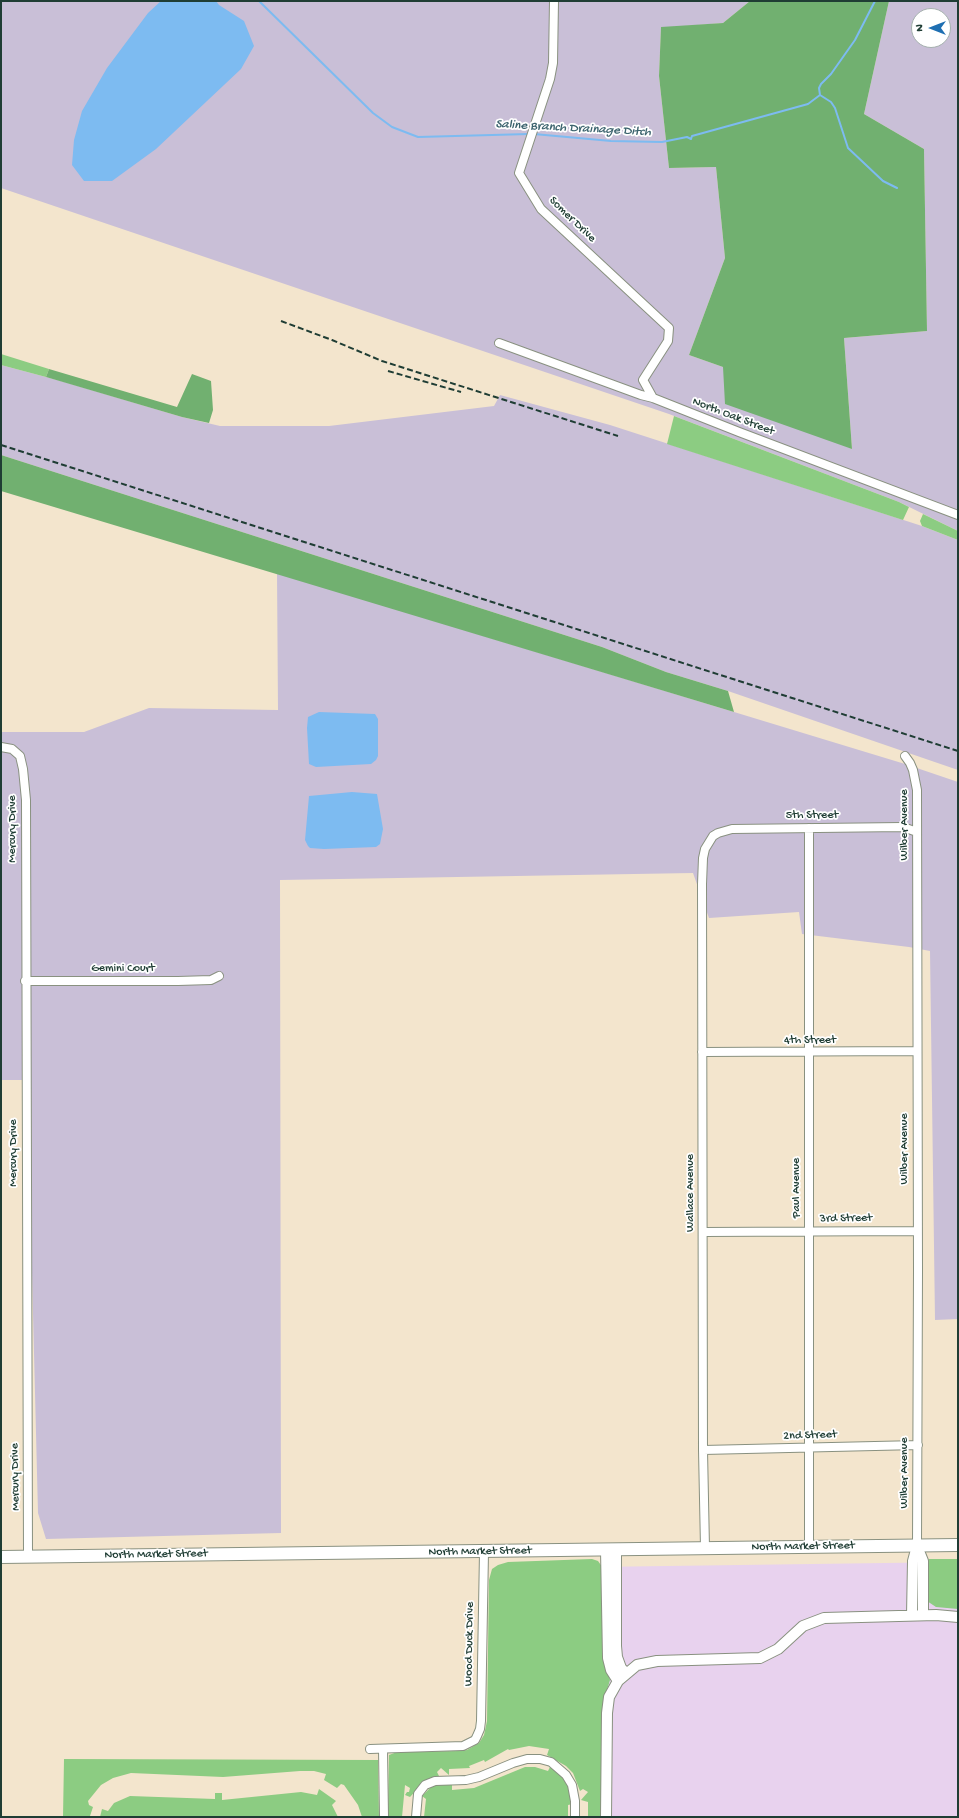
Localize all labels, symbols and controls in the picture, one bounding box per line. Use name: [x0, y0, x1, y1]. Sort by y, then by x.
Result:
north arrow: [911, 8, 951, 48]
text: N: [914, 24, 926, 32]
water label: Saline Branch Drainage Ditch: [495, 117, 651, 141]
street label: Somer Drive: [546, 194, 598, 246]
street label: North Oak Street: [690, 395, 776, 439]
street label: Wilber Avenue: [898, 789, 912, 861]
street label: Mercury Drive: [6, 795, 20, 863]
street label: 5th Street: [786, 809, 838, 823]
street label: Gemini Court: [91, 962, 155, 976]
street label: 4th Street: [784, 1034, 836, 1048]
street label: Wilber Avenue: [898, 1113, 912, 1185]
street label: Mercury Drive: [7, 1119, 21, 1187]
street label: Wallace Avenue: [684, 1154, 698, 1232]
street label: Paul Avenue: [790, 1158, 804, 1218]
street label: 3rd Street: [820, 1211, 872, 1227]
street label: 2nd Street: [783, 1428, 837, 1444]
street label: Wilber Avenue: [898, 1437, 912, 1509]
street label: Mercury Drive: [8, 1443, 24, 1511]
street label: North Market Street: [751, 1539, 855, 1555]
street label: North Market Street: [428, 1544, 532, 1560]
street label: North Market Street: [104, 1547, 208, 1563]
street label: Wood Duck Drive: [462, 1602, 478, 1686]

